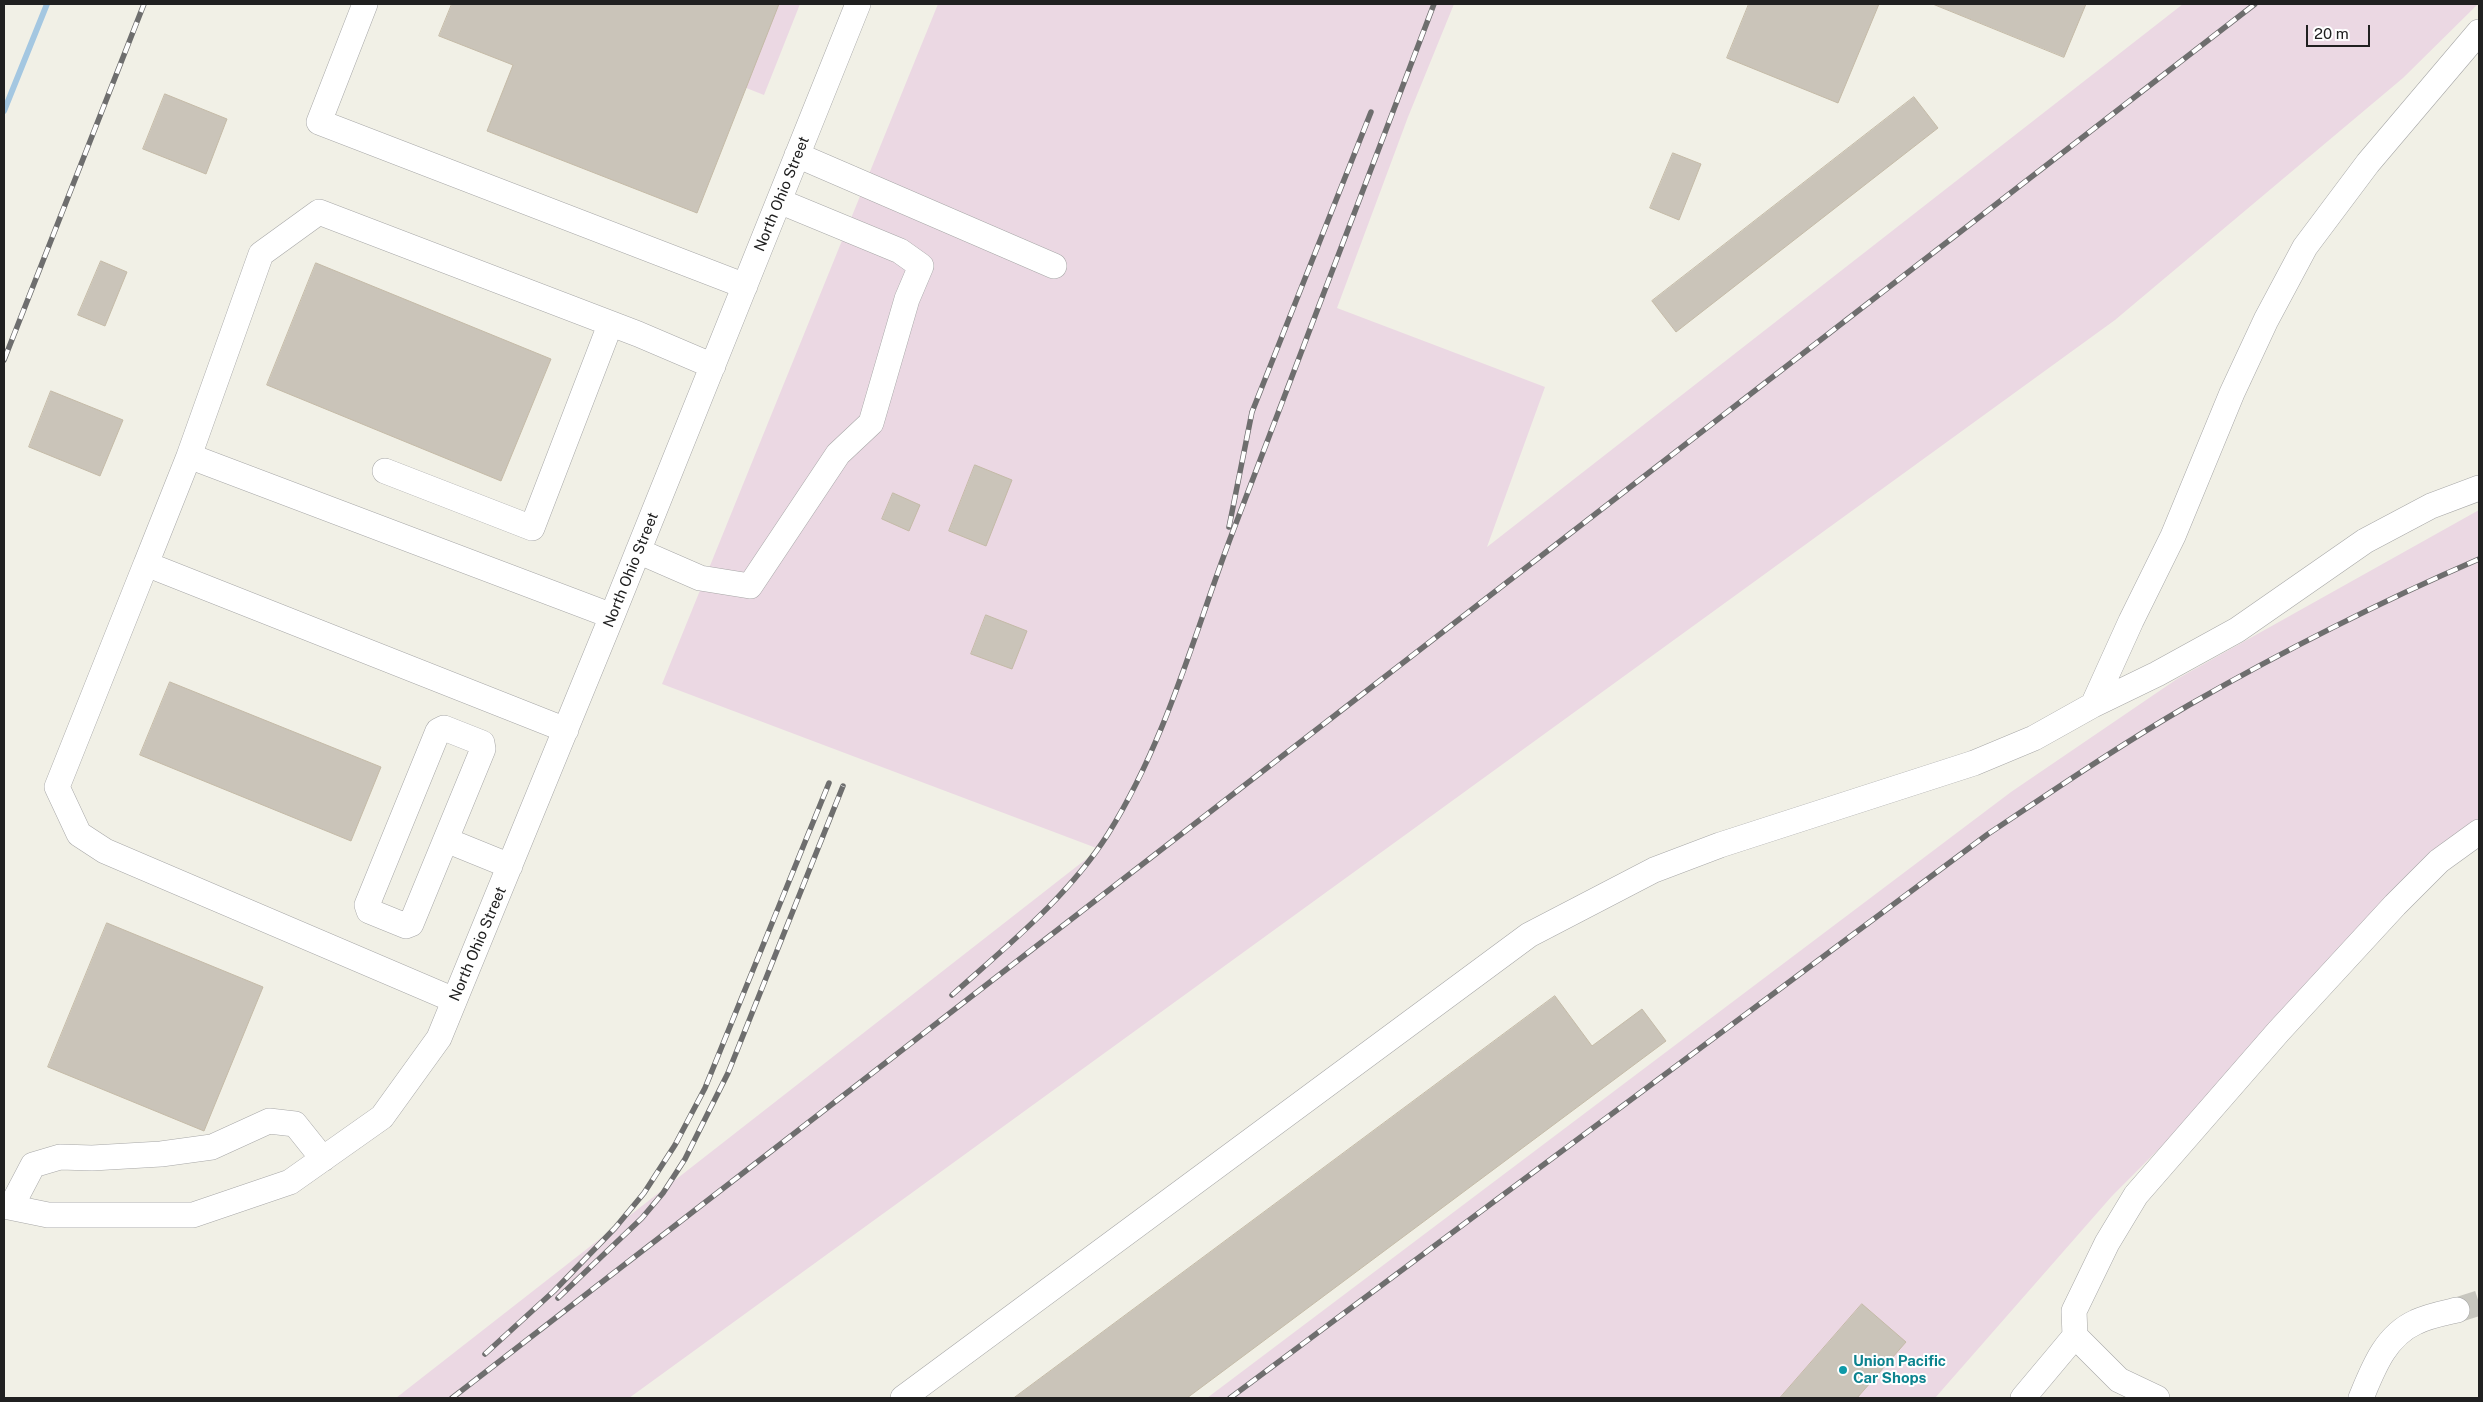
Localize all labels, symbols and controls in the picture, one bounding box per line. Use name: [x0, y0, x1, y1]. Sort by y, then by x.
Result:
scale bar: [2308, 15, 2372, 47]
text: 20 m: [2314, 25, 2349, 42]
street label: North Ohio Street: [751, 134, 813, 254]
street label: North Ohio Street: [600, 510, 662, 630]
street label: North Ohio Street: [446, 884, 510, 1004]
place label: Union Pacific Car Shops: [1853, 1352, 1946, 1387]
marker: Union Pacific Car Shops: [1837, 1364, 1849, 1376]

